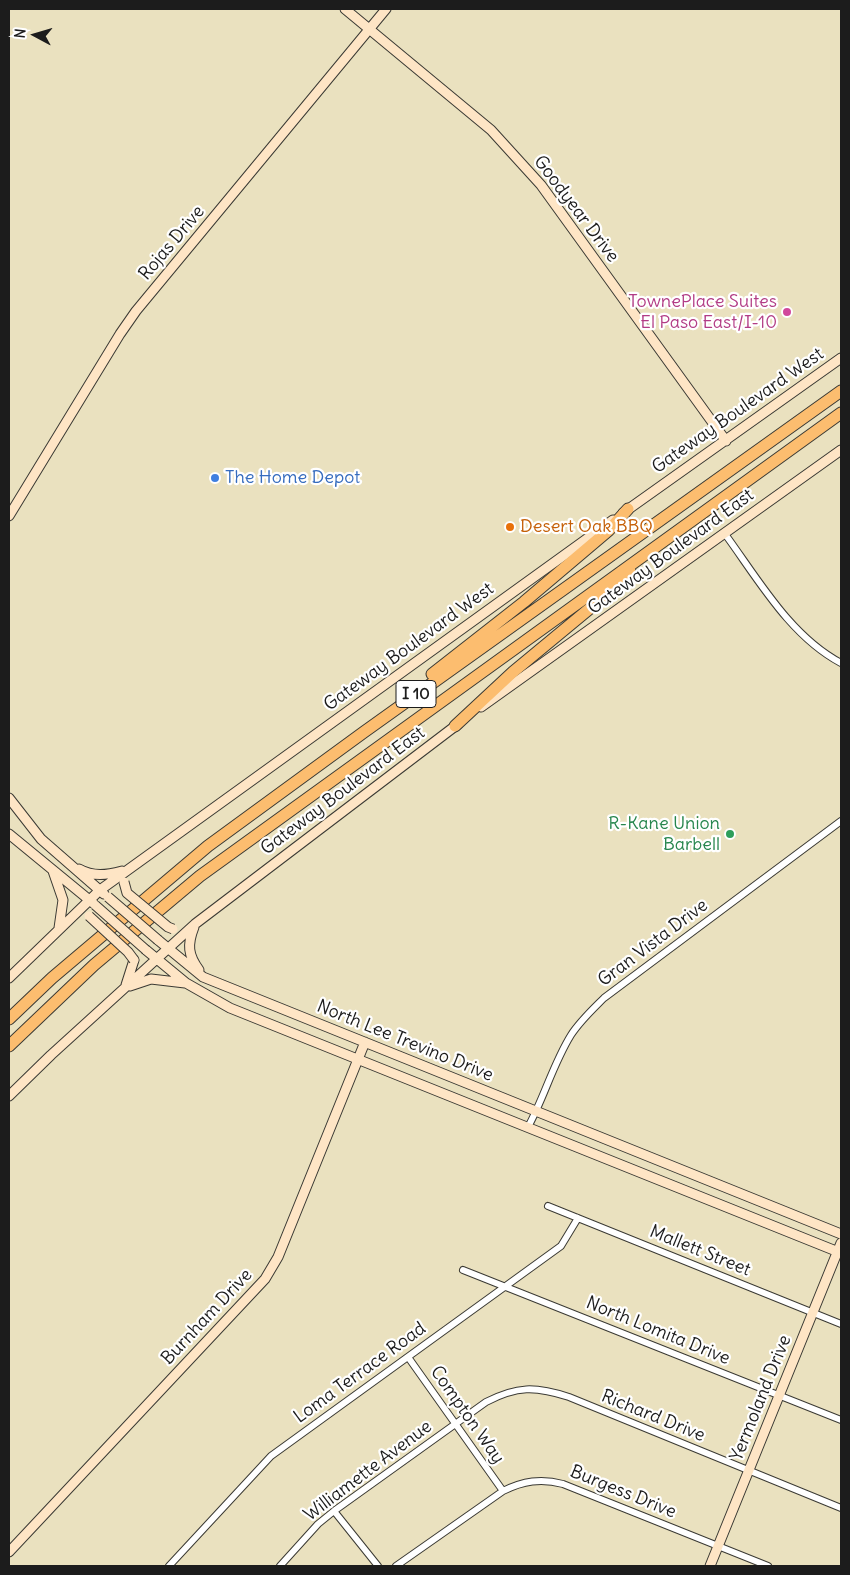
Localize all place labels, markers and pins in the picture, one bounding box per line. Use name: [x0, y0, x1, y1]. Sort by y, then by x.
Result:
place label: TownePlace Suites El Paso East/I-10: [628, 291, 777, 334]
marker: TownePlace Suites El Paso East/I-10: [781, 306, 793, 318]
place label: The Home Depot: [225, 467, 360, 489]
marker: The Home Depot: [209, 472, 221, 484]
place label: Desert Oak BBQ: [520, 516, 653, 538]
marker: Desert Oak BBQ: [504, 521, 516, 533]
place label: R-Kane Union Barbell: [608, 813, 720, 856]
marker: R-Kane Union Barbell: [724, 828, 736, 840]

